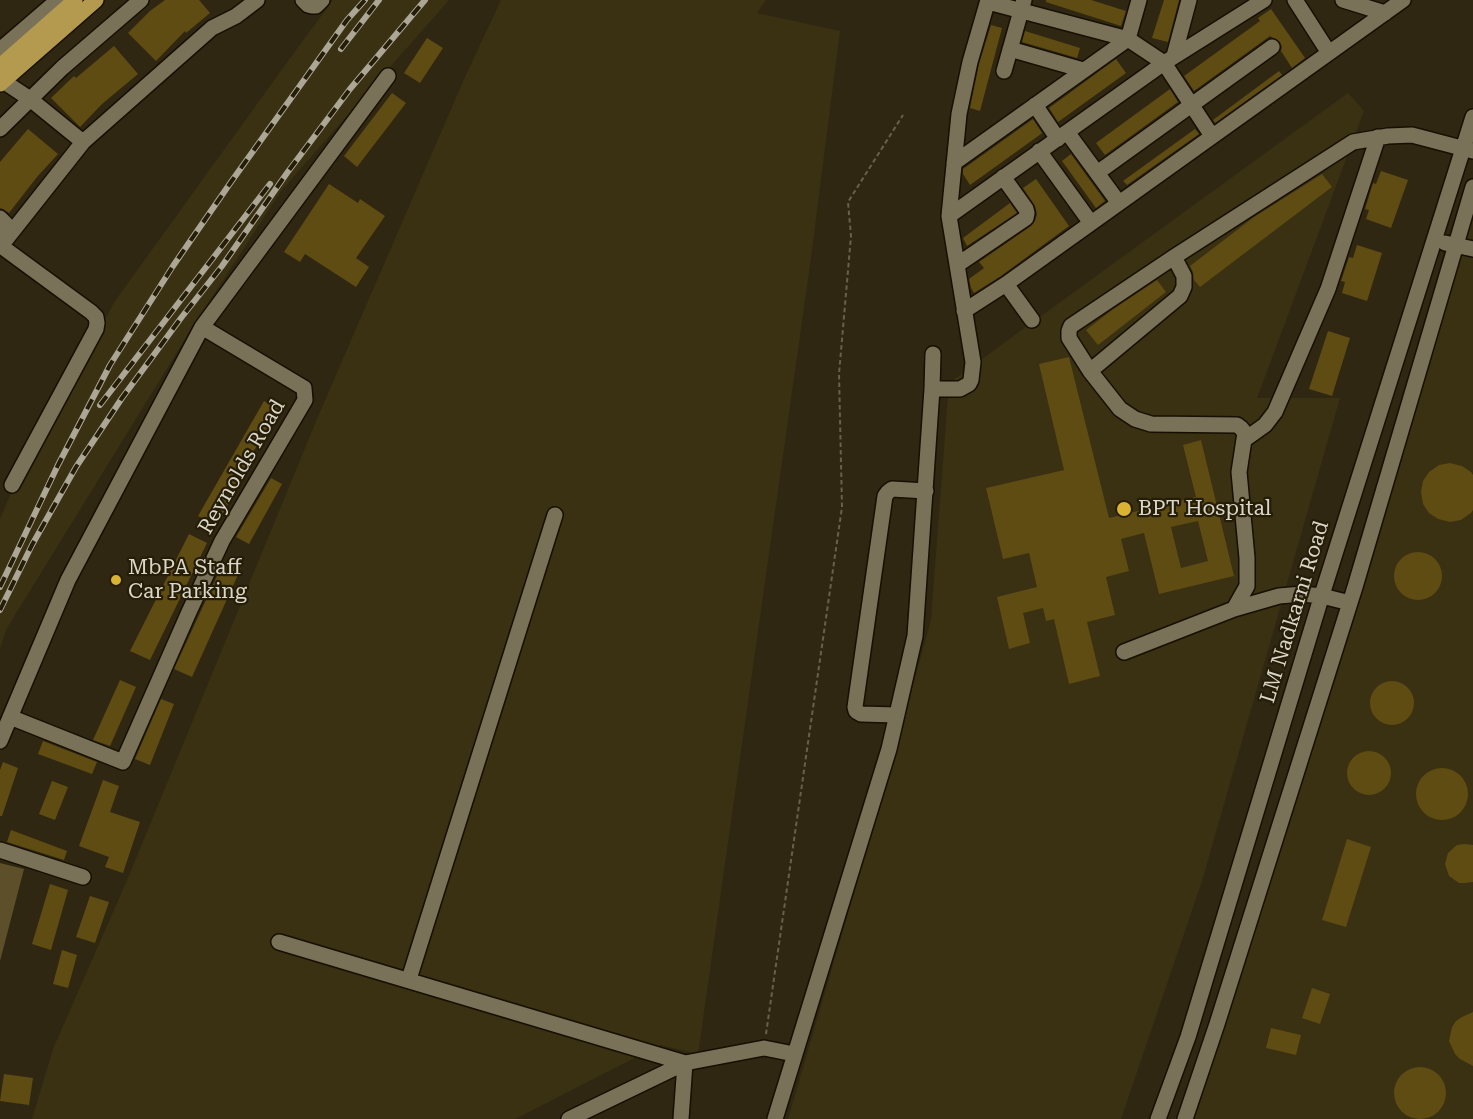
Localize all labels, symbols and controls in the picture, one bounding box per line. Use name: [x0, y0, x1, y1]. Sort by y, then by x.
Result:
street label: Reynolds Road: [193, 395, 291, 539]
place label: BPT Hospital: [1138, 496, 1271, 522]
marker: BPT Hospital: [1115, 500, 1133, 518]
street label: LM Nadkarni Road: [1255, 518, 1335, 706]
place label: MbPA Staff Car Parking: [128, 555, 247, 605]
marker: MbPA Staff Car Parking: [109, 573, 123, 587]

